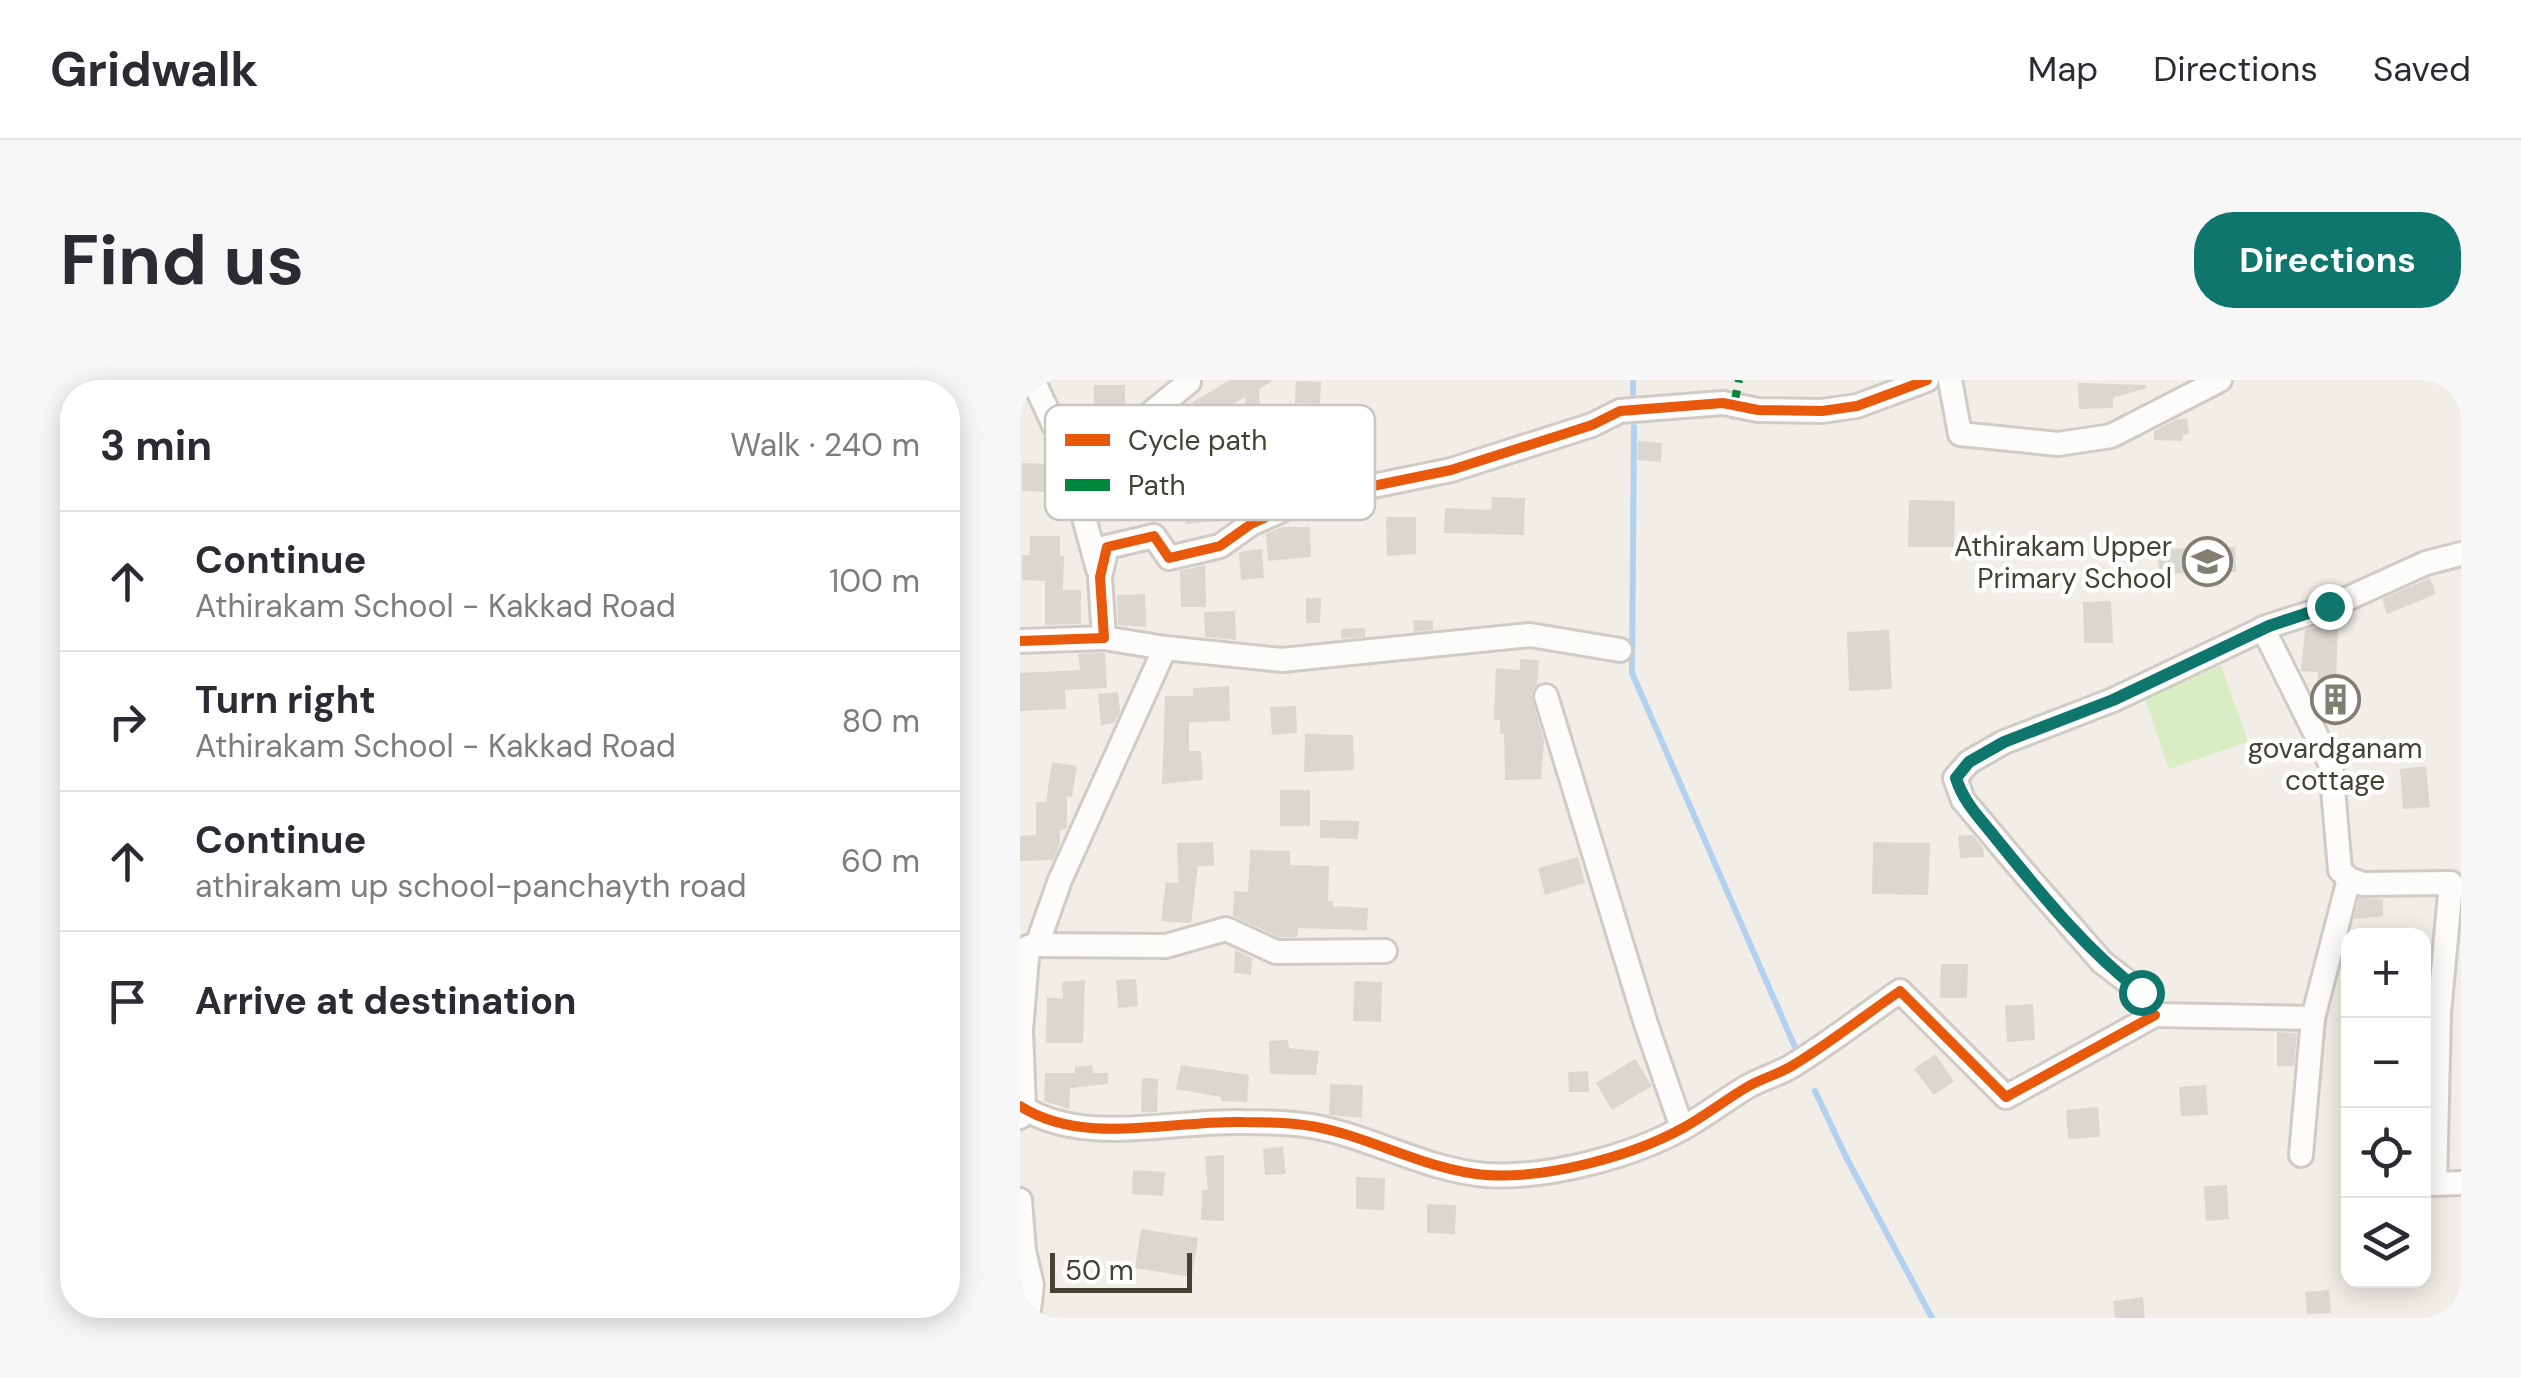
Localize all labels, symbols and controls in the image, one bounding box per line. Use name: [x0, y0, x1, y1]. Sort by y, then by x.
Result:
text: Gridwalk: [50, 38, 258, 101]
text: Map: [2028, 46, 2098, 92]
text: Directions: [2153, 46, 2318, 92]
text: Saved: [2373, 46, 2471, 92]
button: Directions: [2194, 212, 2461, 308]
text: Find us: [60, 215, 304, 306]
legend: [1045, 405, 1375, 520]
text: 3 min: [100, 418, 212, 473]
text: Cycle path: [1128, 422, 1267, 459]
text: Walk · 240 m: [730, 424, 920, 466]
text: Path: [1128, 467, 1186, 504]
place label: Athirakam Upper Primary School: [1954, 528, 2172, 597]
text: Continue: [195, 535, 366, 585]
school or university icon: Athirakam Upper Primary School: [2181, 536, 2233, 588]
icon: ahead: [100, 554, 155, 609]
text: 100 m: [829, 560, 920, 602]
route end: [2307, 584, 2353, 630]
text: Athirakam School - Kakkad Road: [195, 585, 676, 627]
building icon: govardganam cottage: [2309, 674, 2361, 726]
text: Turn right: [195, 675, 376, 725]
icon: right: [100, 694, 155, 749]
text: 80 m: [842, 700, 920, 742]
text: Athirakam School - Kakkad Road: [195, 725, 676, 767]
place label: govardganam cottage: [2248, 730, 2422, 799]
text: Continue: [195, 815, 366, 865]
icon: ahead: [100, 834, 155, 889]
text: 60 m: [841, 840, 920, 882]
text: athirakam up school-panchayth road: [195, 865, 747, 907]
map controls: [2341, 928, 2431, 1288]
button: +: [2341, 928, 2431, 1018]
route start: [2119, 970, 2165, 1016]
icon: arrive: [100, 974, 155, 1029]
text: Arrive at destination: [195, 976, 577, 1026]
button: −: [2341, 1018, 2431, 1108]
button: locate: [2341, 1108, 2431, 1198]
button: layers: [2341, 1198, 2431, 1288]
scale bar: [1050, 1248, 1192, 1293]
text: 50 m: [1065, 1252, 1134, 1289]

